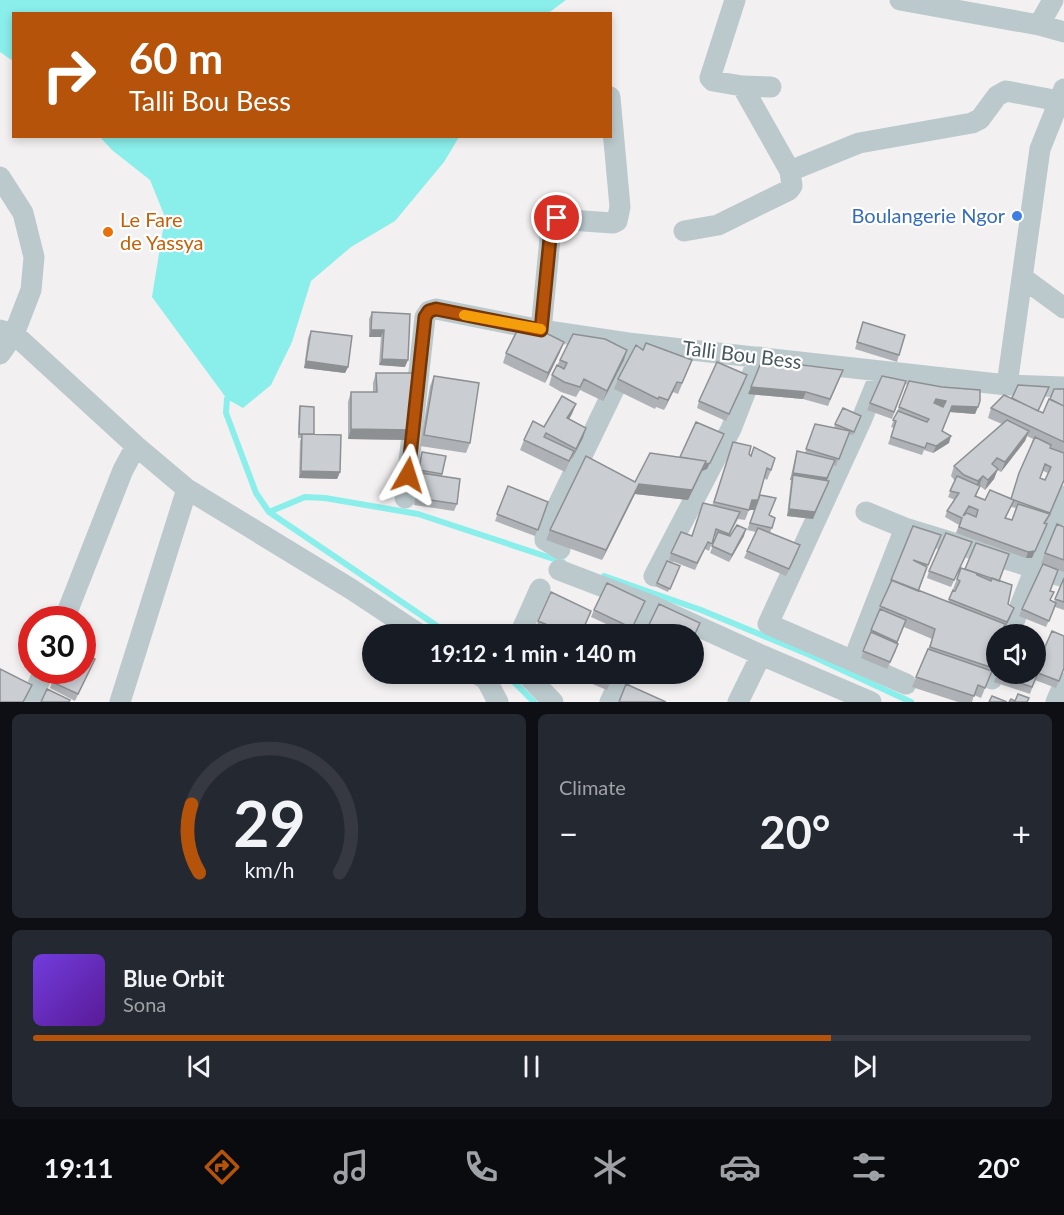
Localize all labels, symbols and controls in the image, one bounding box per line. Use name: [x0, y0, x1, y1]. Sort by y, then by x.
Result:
text: 60 m: [129, 33, 223, 83]
icon: right: [30, 36, 108, 114]
text: Talli Bou Bess: [129, 84, 291, 117]
pin: [531, 192, 582, 243]
icon: arrive: [540, 201, 573, 234]
place label: Boulangerie Ngor: [852, 203, 1006, 227]
place label: Le Fare de Yassya: [120, 207, 204, 254]
marker: Boulangerie Ngor: [1010, 209, 1024, 223]
marker: Le Fare de Yassya: [101, 225, 115, 239]
street label: Talli Bou Bess: [681, 335, 803, 373]
position arrow: [376, 443, 440, 507]
speed limit sign: 30: [18, 606, 96, 684]
map controls: [986, 624, 1046, 684]
button: sound: [986, 624, 1046, 684]
text: 19:12 · 1 min · 140 m: [430, 640, 636, 667]
text: Climate: [559, 775, 626, 799]
text: 29: [233, 785, 305, 860]
text: 20°: [760, 805, 830, 859]
text: −: [559, 813, 578, 853]
text: +: [1012, 813, 1031, 853]
text: km/h: [244, 857, 294, 883]
text: Blue Orbit: [123, 965, 224, 992]
text: Sona: [123, 992, 166, 1016]
icon: previous: [183, 1050, 216, 1083]
icon: pause: [515, 1050, 548, 1083]
icon: next: [848, 1050, 881, 1083]
icon: directions: [201, 1146, 243, 1188]
icon: music: [330, 1146, 372, 1188]
icon: phone: [460, 1146, 502, 1188]
icon: climate: [589, 1146, 631, 1188]
icon: car: [719, 1146, 761, 1188]
icon: filters: [848, 1146, 890, 1188]
text: 19:11: [44, 1151, 113, 1184]
text: 20°: [978, 1151, 1020, 1184]

